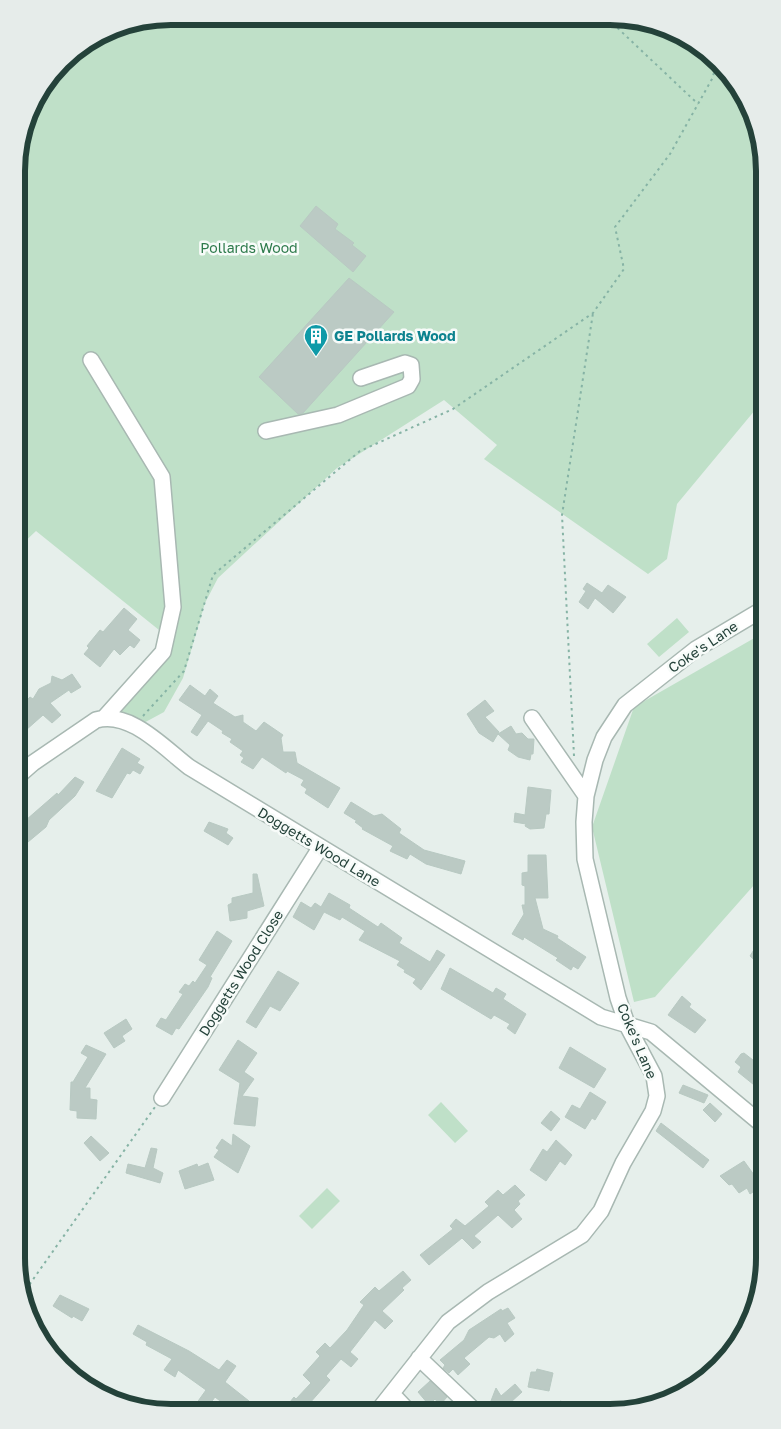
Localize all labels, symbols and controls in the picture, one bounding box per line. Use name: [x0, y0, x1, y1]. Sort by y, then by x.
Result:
park label: Pollards Wood: [200, 239, 298, 256]
building icon: GE Pollards Wood: [303, 323, 329, 357]
place label: GE Pollards Wood: [334, 327, 456, 344]
street label: Coke's Lane: [665, 617, 741, 676]
street label: Doggetts Wood Lane: [255, 803, 384, 890]
street label: Doggetts Wood Close: [195, 907, 286, 1039]
street label: Coke's Lane: [614, 1001, 661, 1081]

